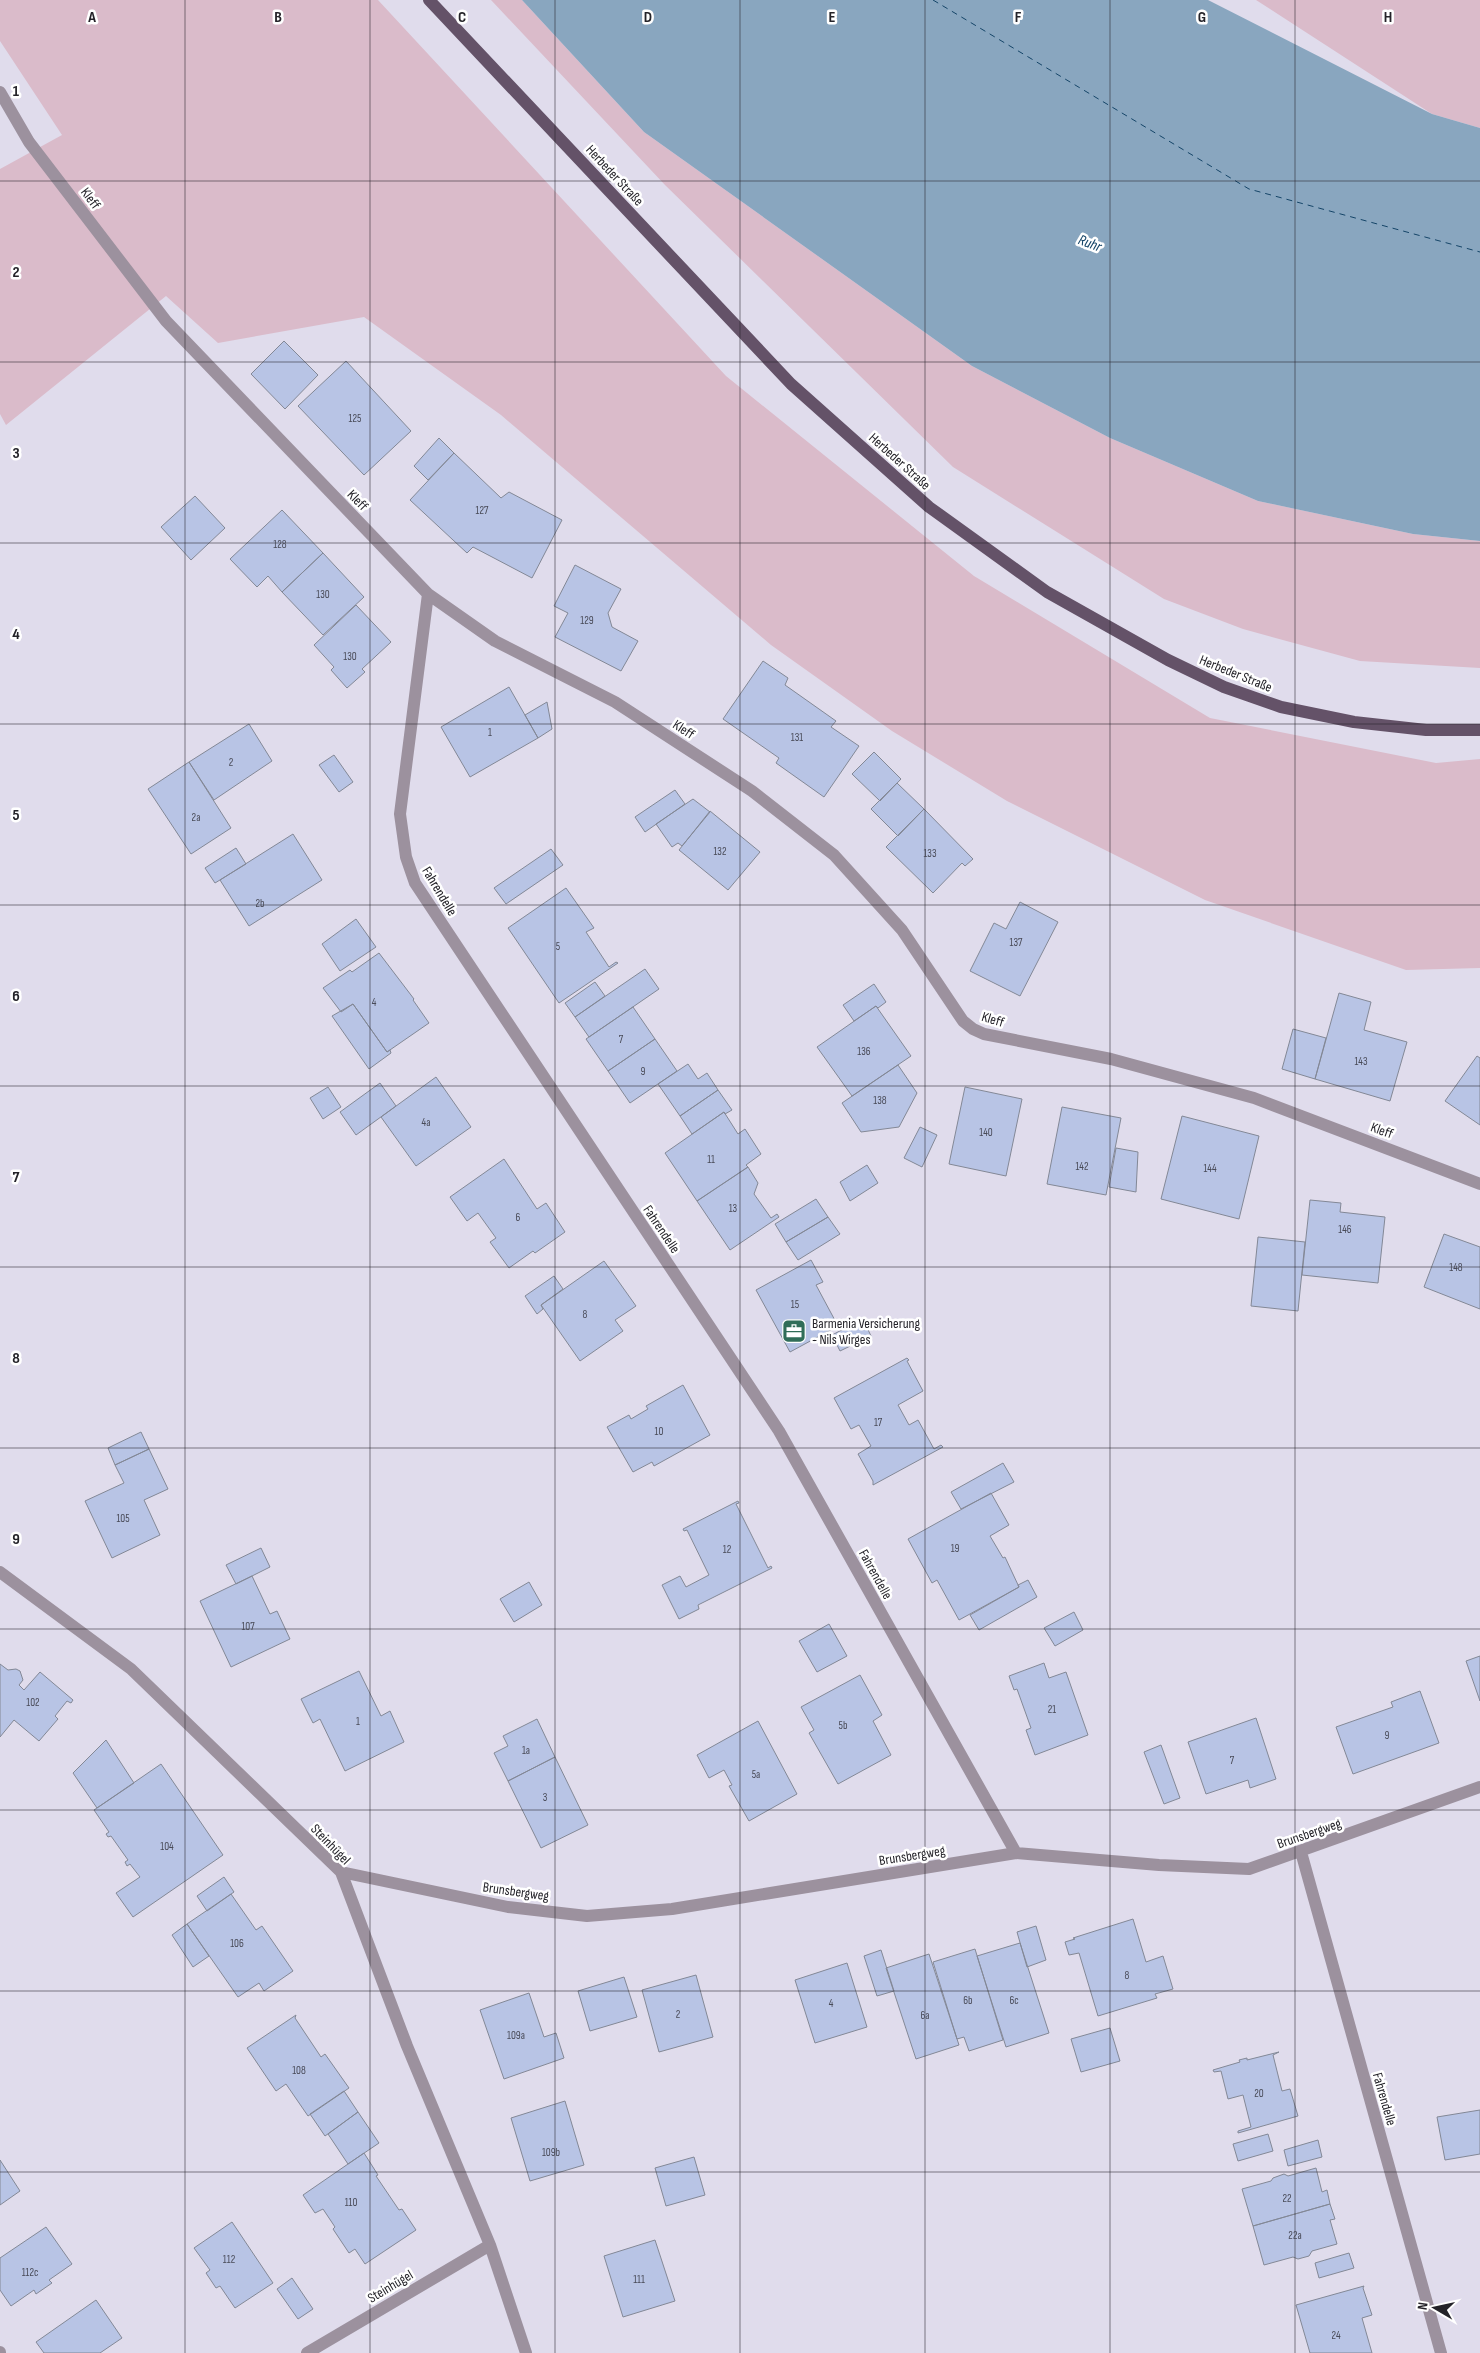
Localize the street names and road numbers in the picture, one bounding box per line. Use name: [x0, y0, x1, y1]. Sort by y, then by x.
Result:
street label: Herbeder Straße: [582, 141, 647, 209]
street label: Kleff: [77, 184, 105, 213]
street label: Herbeder Straße: [865, 429, 934, 493]
street label: Kleff: [344, 486, 372, 515]
street label: Herbeder Straße: [1197, 651, 1275, 696]
street label: Kleff: [670, 716, 699, 743]
street label: Fahrendelle: [418, 864, 461, 919]
street label: Kleff: [980, 1008, 1007, 1031]
street label: Kleff: [1368, 1119, 1396, 1143]
street label: Fahrendelle: [639, 1202, 684, 1256]
street label: Fahrendelle: [855, 1546, 896, 1602]
street label: Brunsbergweg: [1275, 1814, 1344, 1852]
street label: Steinhügel: [307, 1820, 354, 1868]
street label: Brunsbergweg: [878, 1842, 947, 1869]
street label: Brunsbergweg: [482, 1878, 551, 1905]
street label: Fahrendelle: [1369, 2071, 1400, 2128]
street label: Steinhügel: [364, 2266, 416, 2307]

